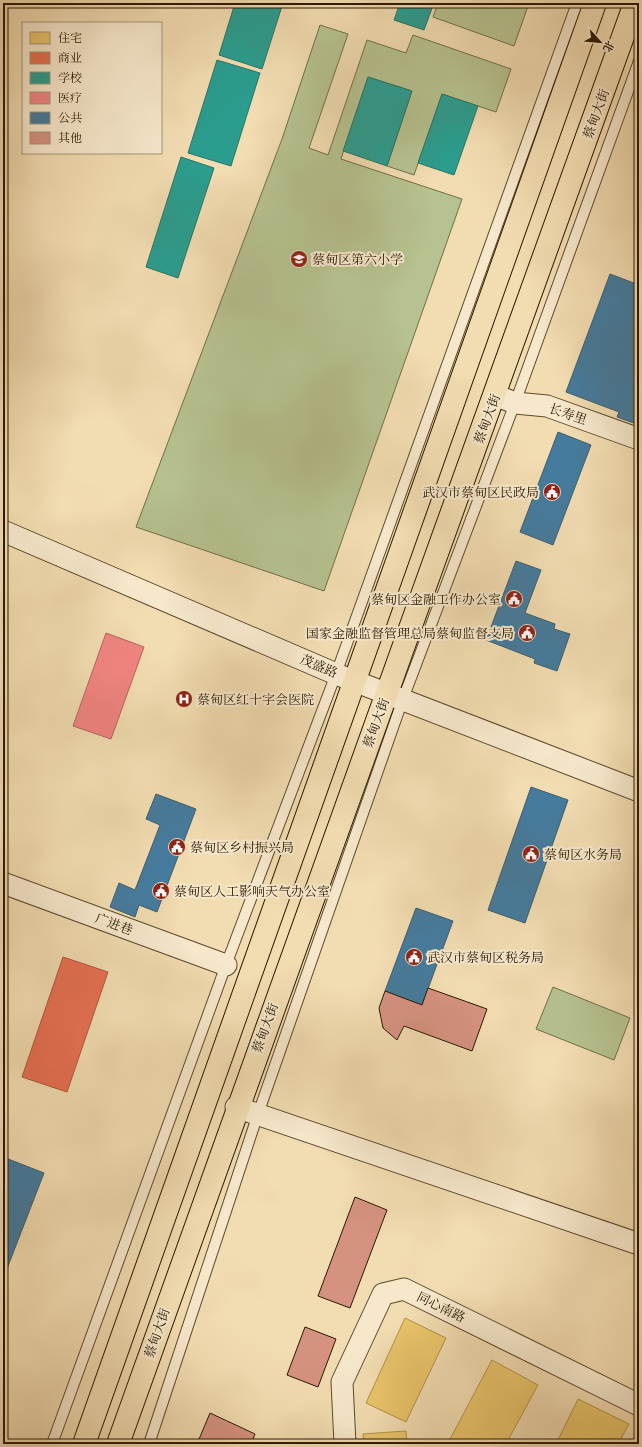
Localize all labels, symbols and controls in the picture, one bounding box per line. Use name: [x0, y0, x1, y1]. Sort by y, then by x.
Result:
legend: [22, 22, 162, 154]
north arrow: [580, 22, 620, 62]
text: 住宅: [58, 31, 82, 45]
text: 北: [600, 38, 617, 54]
text: 商业: [58, 51, 82, 65]
text: 学校: [58, 71, 82, 85]
street label: 蔡甸大街: [580, 87, 612, 141]
text: 医疗: [58, 91, 82, 105]
text: 公共: [58, 111, 82, 125]
text: 其他: [58, 131, 82, 145]
school or university icon: 蔡甸区第六小学: [289, 249, 309, 269]
place label: 蔡甸区第六小学: [312, 252, 403, 267]
street label: 蔡甸大街: [471, 392, 503, 446]
street label: 长寿里: [547, 401, 589, 427]
public building icon: 武汉市蔡甸区民政局: [542, 482, 562, 502]
place label: 武汉市蔡甸区民政局: [422, 485, 539, 500]
public building icon: 蔡甸区金融工作办公室: [504, 589, 524, 609]
place label: 蔡甸区金融工作办公室: [371, 592, 501, 607]
public building icon: 国家金融监督管理总局蔡甸监督支局: [517, 623, 537, 643]
place label: 国家金融监督管理总局蔡甸监督支局: [306, 626, 514, 641]
street label: 茂盛路: [298, 651, 340, 681]
hospital icon: 蔡甸区红十字会医院: [174, 689, 194, 709]
place label: 蔡甸区红十字会医院: [197, 692, 314, 707]
street label: 蔡甸大街: [360, 696, 392, 750]
public building icon: 蔡甸区乡村振兴局: [167, 837, 187, 857]
place label: 蔡甸区乡村振兴局: [190, 840, 294, 855]
public building icon: 蔡甸区水务局: [521, 844, 541, 864]
place label: 蔡甸区水务局: [544, 847, 622, 862]
public building icon: 蔡甸区人工影响天气办公室: [151, 881, 171, 901]
place label: 蔡甸区人工影响天气办公室: [174, 884, 330, 899]
street label: 广进巷: [93, 910, 135, 938]
public building icon: 武汉市蔡甸区税务局: [404, 947, 424, 967]
place label: 武汉市蔡甸区税务局: [427, 950, 544, 965]
street label: 蔡甸大街: [249, 1001, 281, 1055]
street label: 同心南路: [414, 1289, 468, 1325]
street label: 蔡甸大街: [141, 1306, 173, 1360]

